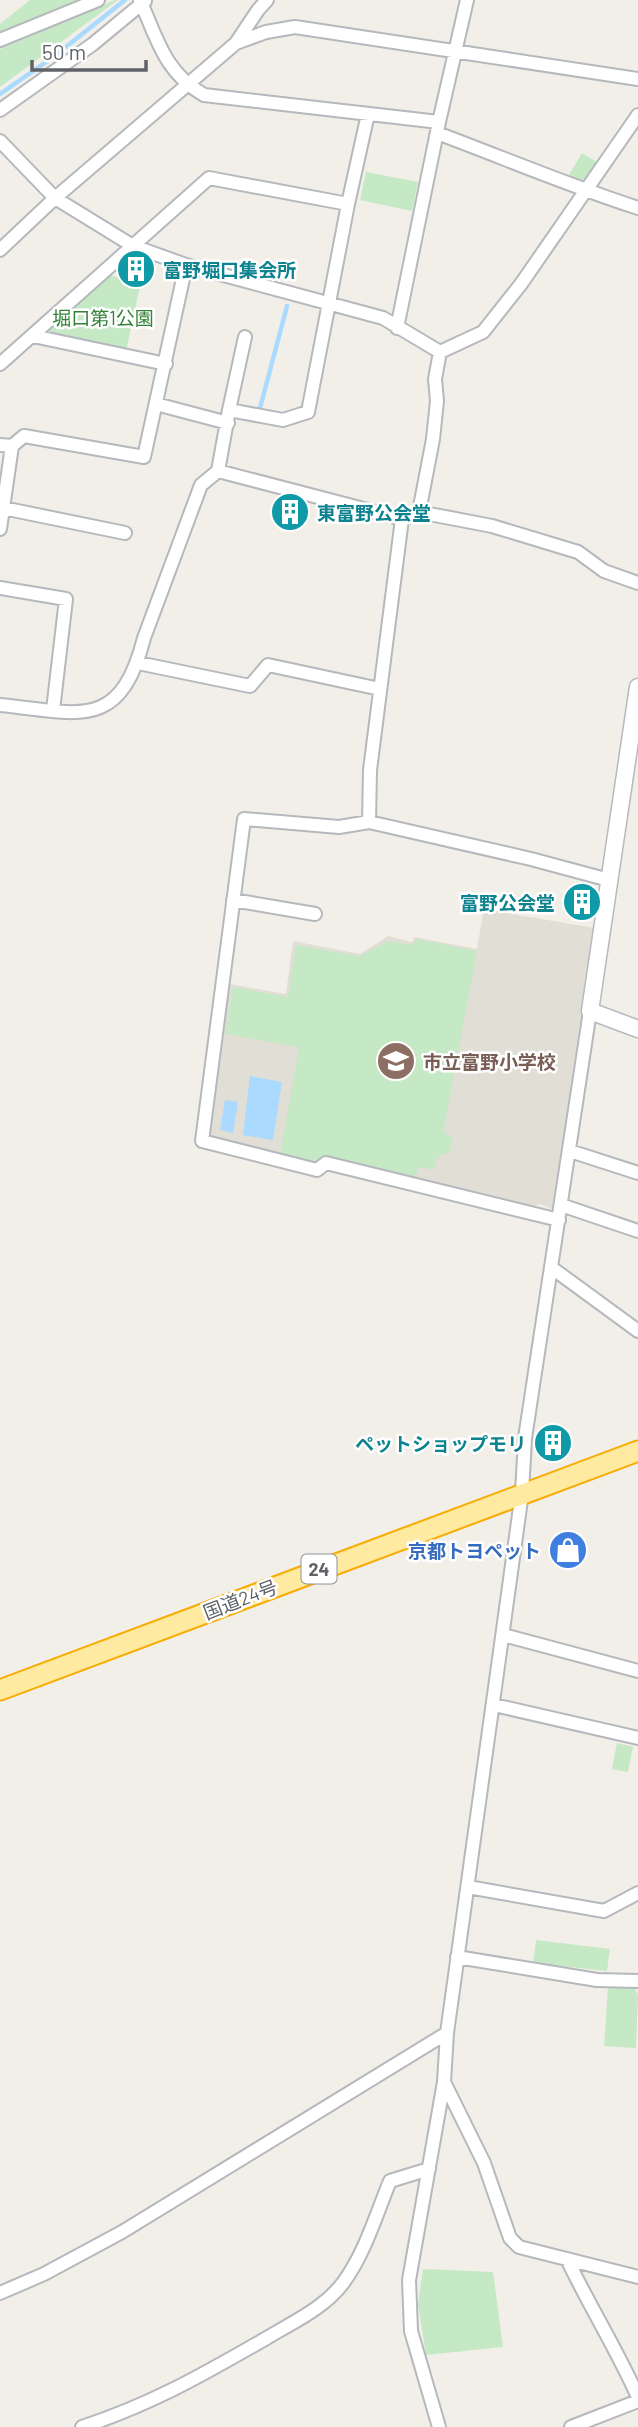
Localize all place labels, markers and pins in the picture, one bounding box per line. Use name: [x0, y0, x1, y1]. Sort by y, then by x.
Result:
building icon: 富野堀口集会所: [115, 248, 157, 290]
place label: 富野堀口集会所: [163, 258, 296, 281]
building icon: 東富野公会堂: [269, 491, 311, 533]
place label: 東富野公会堂: [317, 501, 431, 524]
building icon: 富野公会堂: [561, 881, 603, 923]
place label: 富野公会堂: [460, 891, 555, 914]
school or university icon: 市立富野小学校: [375, 1040, 417, 1082]
place label: 市立富野小学校: [423, 1050, 556, 1073]
building icon: ペットショップモリ: [532, 1422, 574, 1464]
place label: ペットショップモリ: [355, 1432, 526, 1455]
shop icon: 京都トヨペット: [547, 1529, 589, 1571]
place label: 京都トヨペット: [408, 1539, 541, 1562]

